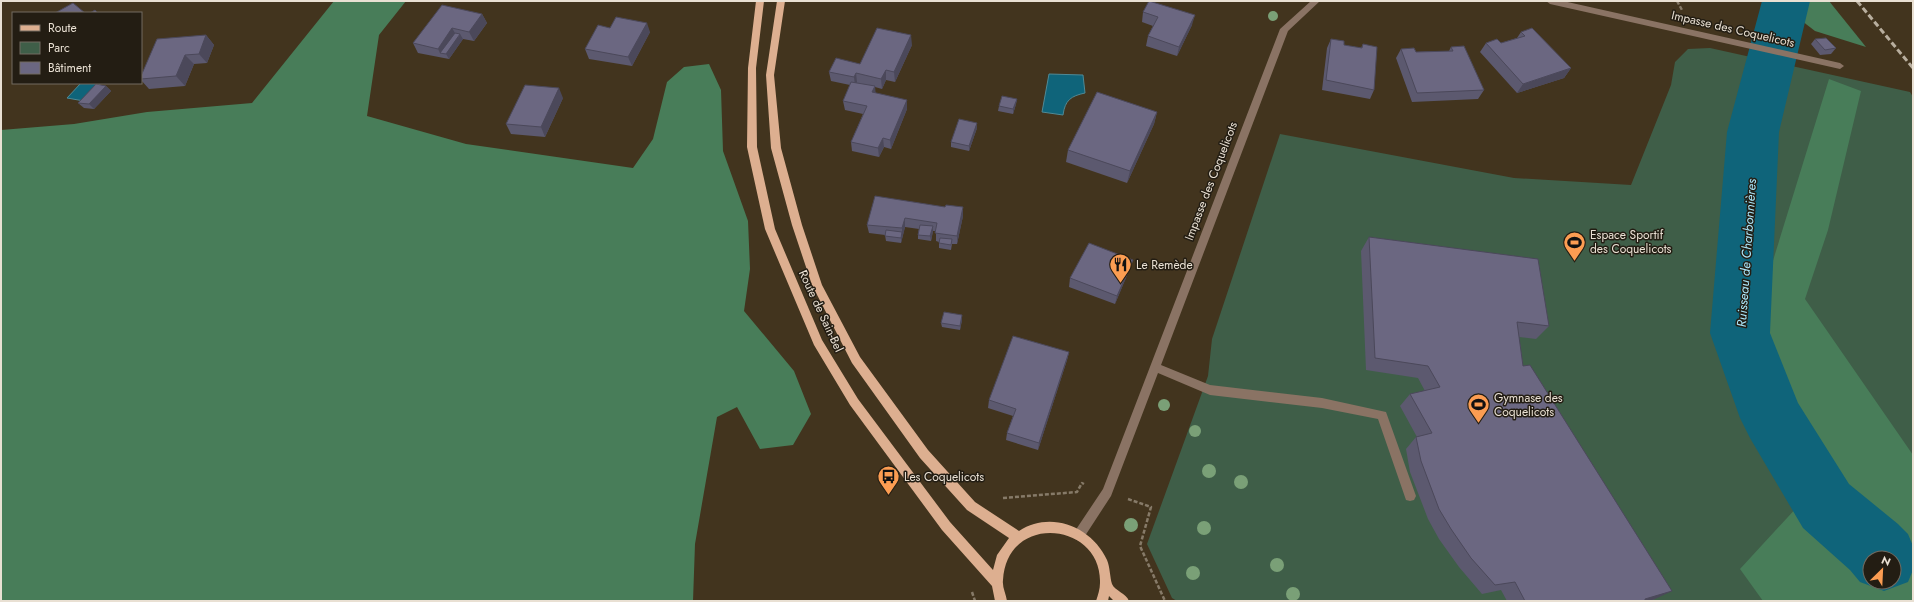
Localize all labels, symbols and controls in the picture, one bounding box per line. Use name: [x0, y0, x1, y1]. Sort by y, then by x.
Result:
street label: Impasse des Coquelicots: [1670, 6, 1796, 52]
legend: [12, 12, 142, 84]
text: Route: [48, 19, 77, 37]
text: Parc: [48, 39, 70, 57]
text: Bâtiment: [48, 59, 91, 77]
street label: Impasse des Coquelicots: [1180, 119, 1242, 243]
water label: Ruisseau de Charbonnières: [1732, 177, 1761, 328]
place label: Espace Sportif des Coquelicots: [1590, 226, 1672, 258]
sports icon: Espace Sportif des Coquelicots: [1562, 229, 1588, 262]
restaurant icon: Le Remède: [1108, 252, 1134, 285]
place label: Le Remède: [1136, 256, 1193, 274]
street label: Route de Sain-Bel: [794, 267, 848, 355]
place label: Gymnase des Coquelicots: [1494, 389, 1563, 421]
sports icon: Gymnase des Coquelicots: [1466, 392, 1492, 425]
bus stop icon: Les Coquelicots: [875, 464, 901, 497]
place label: Les Coquelicots: [904, 468, 984, 486]
north arrow: [1862, 550, 1902, 590]
text: N: [1879, 552, 1893, 570]

